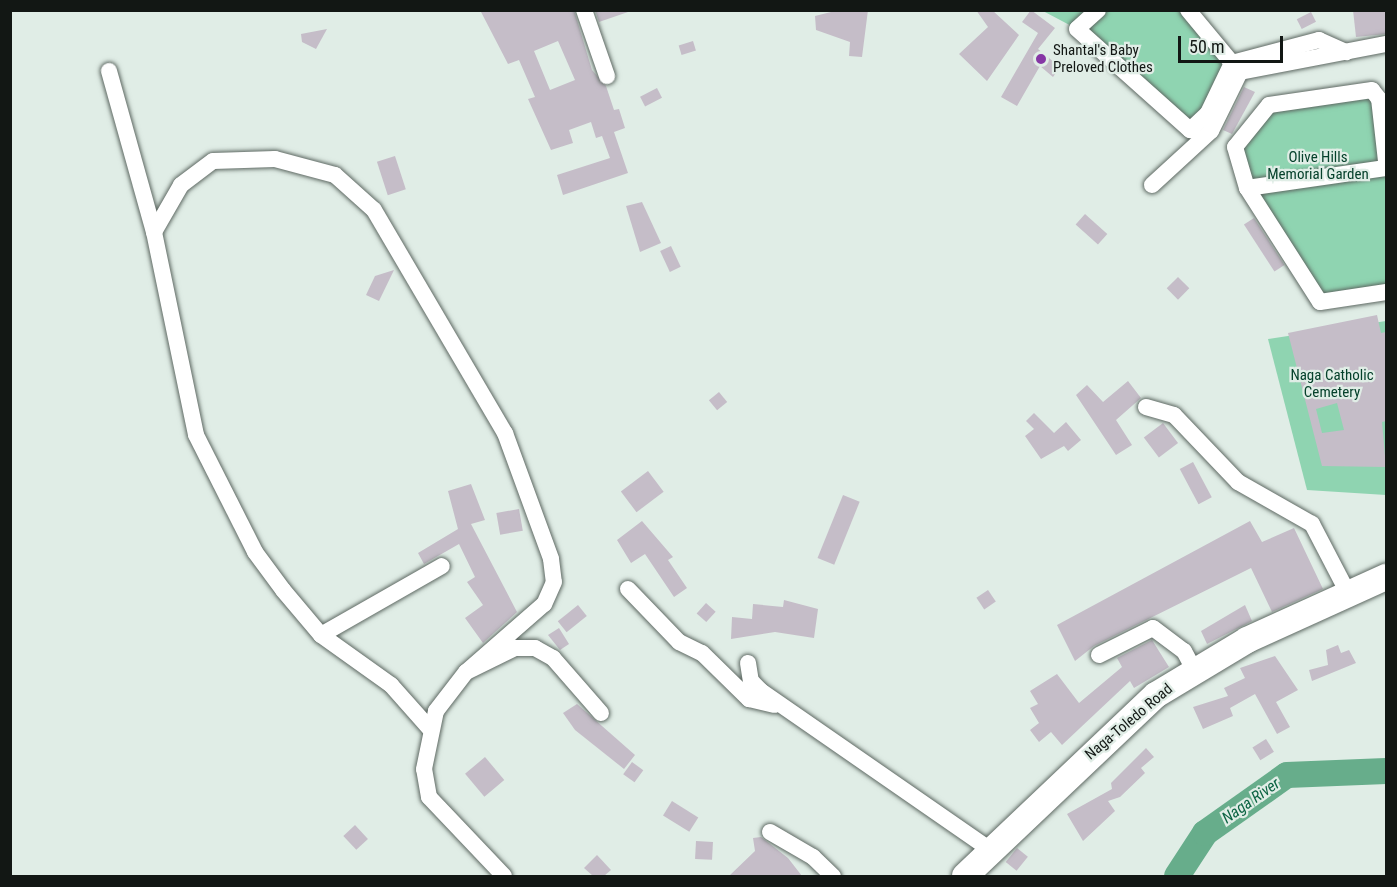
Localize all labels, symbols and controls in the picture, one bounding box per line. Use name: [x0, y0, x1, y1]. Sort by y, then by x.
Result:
scale bar: [1181, 24, 1286, 62]
text: 50 m: [1189, 36, 1224, 57]
place label: Shantal's Baby Preloved Clothes: [1053, 41, 1153, 76]
marker: Shantal's Baby Preloved Clothes: [1034, 52, 1048, 66]
park label: Olive Hills Memorial Garden: [1267, 148, 1369, 183]
park label: Naga Catholic Cemetery: [1290, 366, 1374, 401]
street label: Naga-Toledo Road: [1082, 680, 1176, 764]
water label: Naga River: [1218, 774, 1284, 828]

